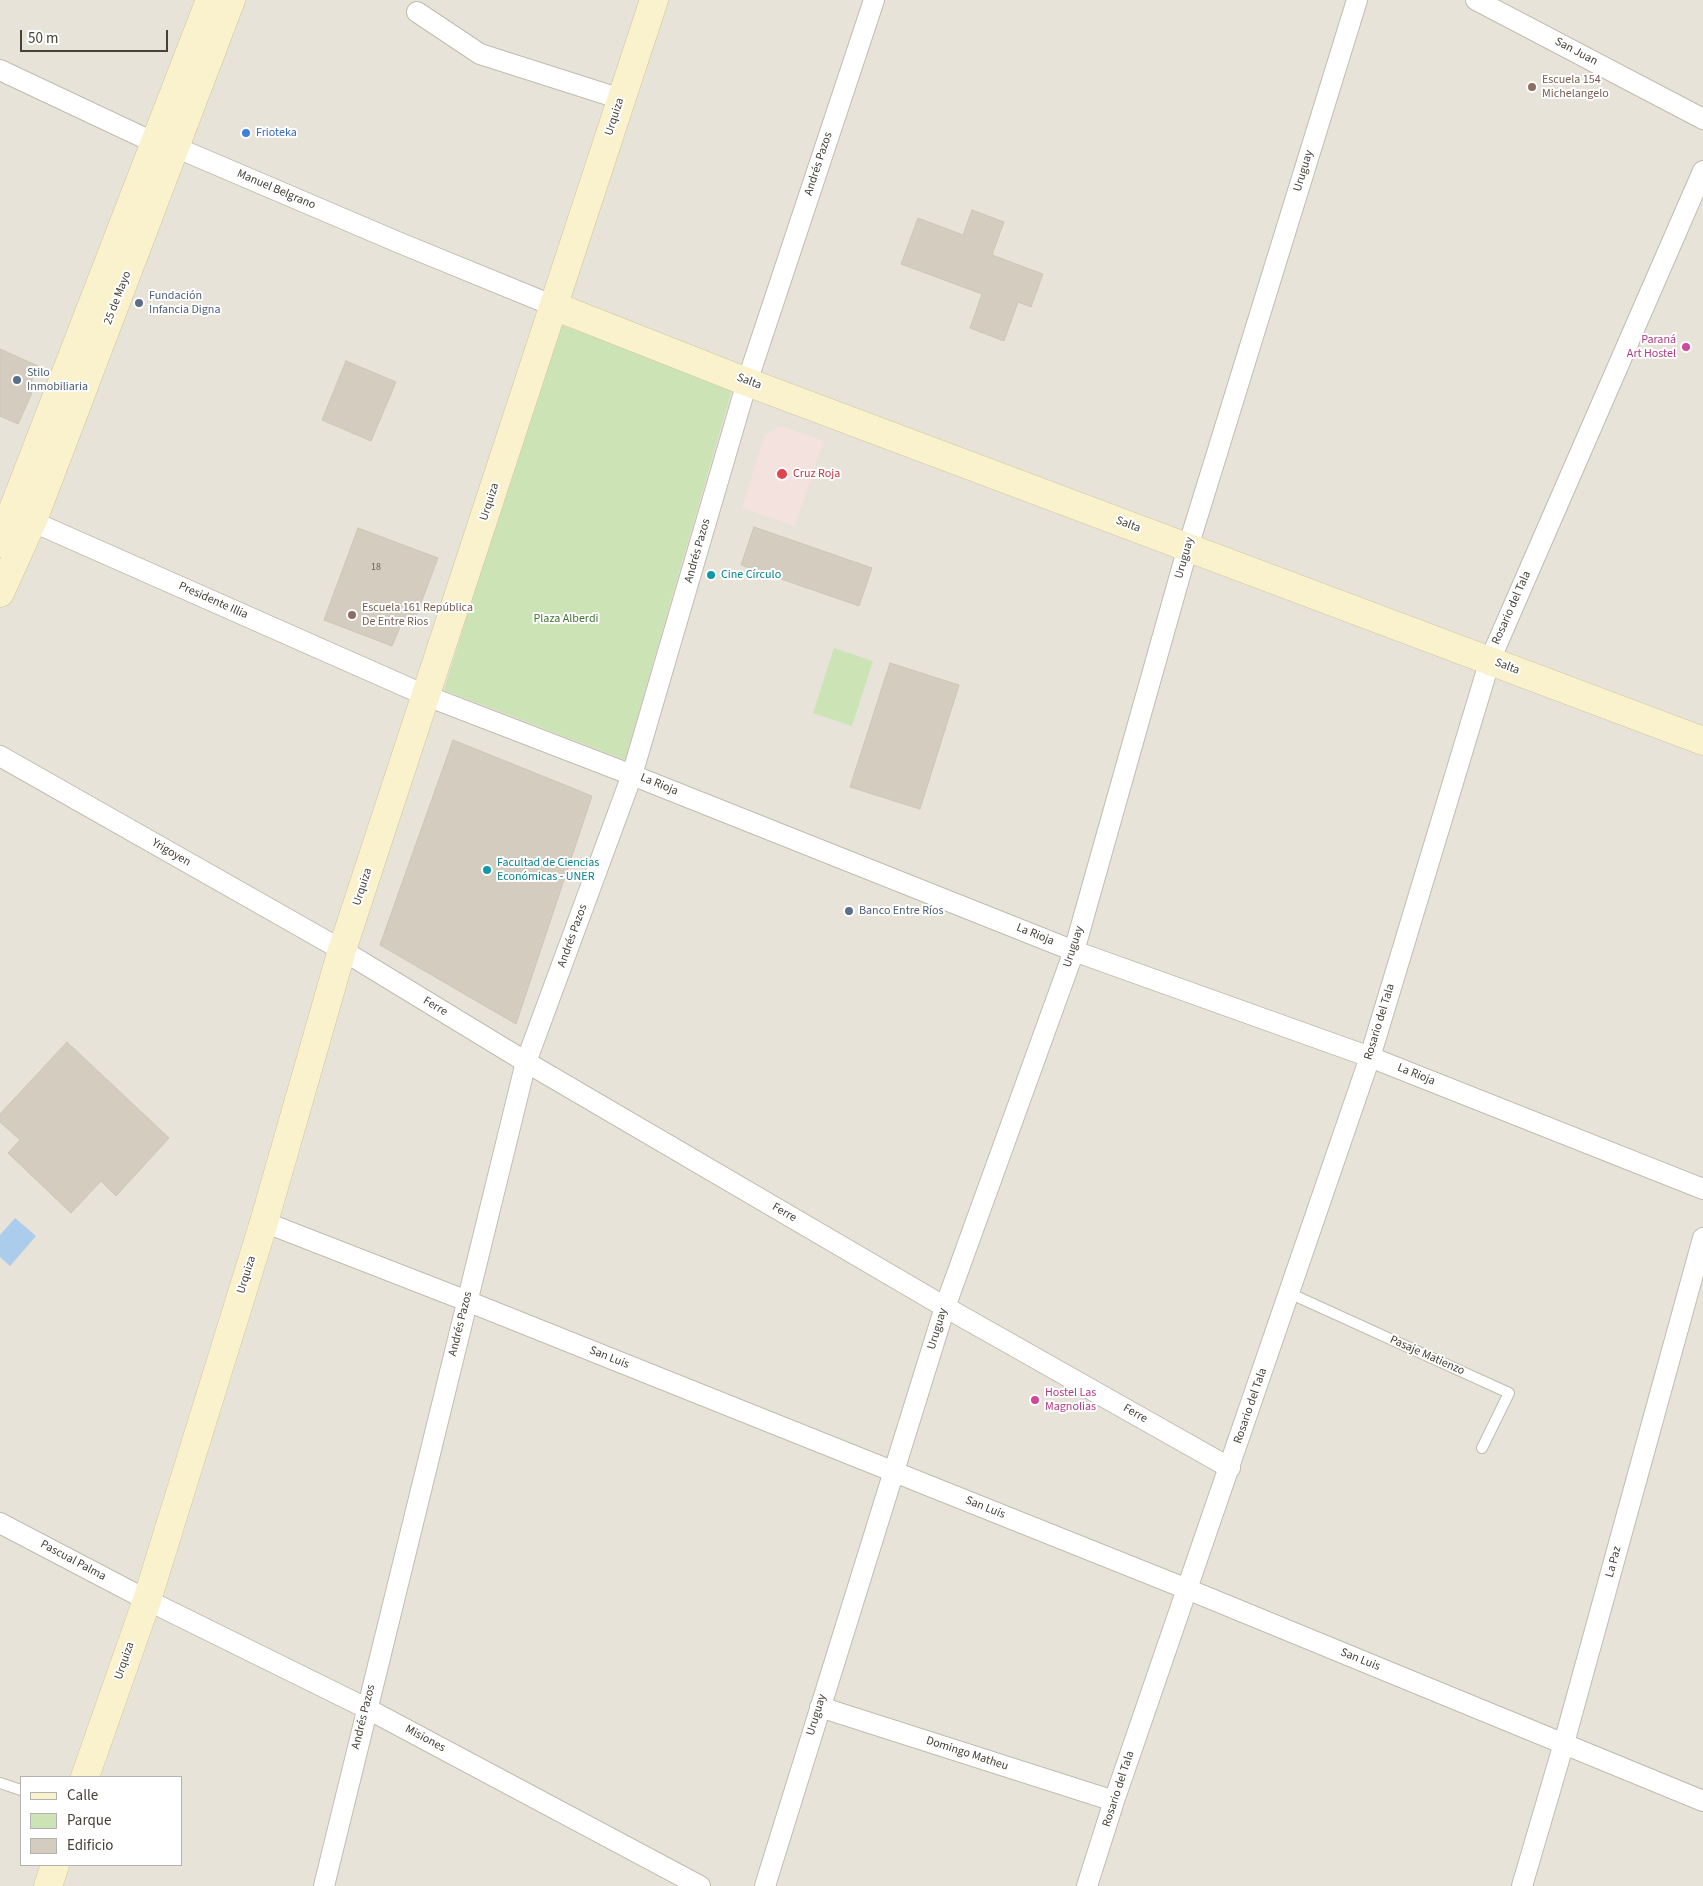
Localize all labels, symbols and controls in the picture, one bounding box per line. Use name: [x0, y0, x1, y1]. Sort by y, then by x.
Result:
scale bar: [22, 20, 170, 52]
text: 50 m: [28, 28, 58, 49]
street label: San Juan: [1552, 35, 1600, 69]
place label: Escuela 154 Michelangelo: [1542, 73, 1609, 101]
marker: Escuela 154 Michelangelo: [1526, 81, 1538, 93]
street label: Urquiza: [602, 96, 628, 138]
place label: Frioteka: [256, 126, 297, 140]
marker: Frioteka: [240, 127, 252, 139]
street label: Andrés Pazos: [802, 130, 836, 198]
street label: Uruguay: [1291, 148, 1317, 194]
street label: Manuel Belgrano: [234, 167, 318, 213]
street label: 25 de Mayo: [101, 269, 135, 327]
place label: Fundación Infancia Digna: [149, 289, 220, 317]
marker: Fundación Infancia Digna: [133, 297, 145, 309]
place label: Paraná Art Hostel: [1627, 333, 1676, 361]
marker: Paraná Art Hostel: [1680, 341, 1692, 353]
place label: Stilo Inmobiliaria: [27, 366, 88, 394]
street label: Salta: [735, 371, 763, 393]
marker: Stilo Inmobiliaria: [11, 374, 23, 386]
marker: Cruz Roja: [775, 467, 789, 481]
place label: Cruz Roja: [793, 467, 840, 481]
street label: Urquiza: [477, 481, 503, 523]
street label: Salta: [1114, 514, 1142, 536]
street label: Andrés Pazos: [682, 517, 714, 585]
street label: Uruguay: [1172, 536, 1198, 580]
house number: 18: [371, 562, 381, 574]
place label: Cine Círculo: [721, 568, 781, 582]
marker: Cine Círculo: [705, 569, 717, 581]
street label: Rosario del Tala: [1489, 569, 1535, 647]
street label: Presidente Illia: [176, 579, 250, 623]
place label: Escuela 161 República De Entre Rios: [362, 601, 473, 629]
marker: Escuela 161 República De Entre Rios: [346, 609, 358, 621]
park label: Plaza Alberdi: [534, 612, 598, 626]
street label: Salta: [1493, 656, 1521, 678]
street label: La Rioja: [638, 771, 680, 799]
street label: Yrigoyen: [149, 836, 193, 870]
place label: Facultad de Ciencias Económicas - UNER: [497, 856, 599, 884]
marker: Facultad de Ciencias Económicas - UNER: [481, 864, 493, 876]
street label: Urquiza: [350, 866, 376, 908]
street label: Andrés Pazos: [555, 903, 591, 969]
place label: Banco Entre Ríos: [859, 904, 943, 918]
marker: Banco Entre Ríos: [843, 905, 855, 917]
street label: La Rioja: [1014, 921, 1056, 949]
street label: Uruguay: [1061, 924, 1087, 970]
street label: Rosario del Tala: [1362, 982, 1398, 1062]
street label: Ferre: [420, 994, 450, 1020]
street label: La Rioja: [1395, 1061, 1437, 1089]
street label: Ferre: [769, 1200, 799, 1226]
street label: Urquiza: [234, 1254, 260, 1296]
street label: Andrés Pazos: [446, 1290, 476, 1358]
street label: Uruguay: [925, 1306, 951, 1352]
street label: Pasaje Matienzo: [1387, 1333, 1467, 1379]
street label: San Luis: [587, 1344, 631, 1372]
street label: Rosario del Tala: [1231, 1366, 1271, 1446]
place label: Hostel Las Magnolias: [1045, 1386, 1096, 1414]
marker: Hostel Las Magnolias: [1029, 1394, 1041, 1406]
street label: Ferre: [1120, 1401, 1150, 1427]
street label: San Luis: [963, 1494, 1007, 1522]
street label: Pascual Palma: [38, 1538, 108, 1584]
street label: La Paz: [1603, 1545, 1625, 1579]
street label: Urquiza: [112, 1640, 138, 1682]
street label: San Luis: [1338, 1646, 1382, 1674]
street label: Andrés Pazos: [349, 1683, 379, 1751]
street label: Uruguay: [804, 1692, 830, 1738]
street label: Misiones: [402, 1722, 448, 1756]
street label: Domingo Matheu: [924, 1734, 1010, 1774]
street label: Rosario del Tala: [1100, 1749, 1138, 1829]
legend: [20, 1776, 182, 1866]
text: Calle: [67, 1785, 98, 1806]
text: Parque: [67, 1810, 111, 1831]
text: Edificio: [67, 1835, 114, 1856]

